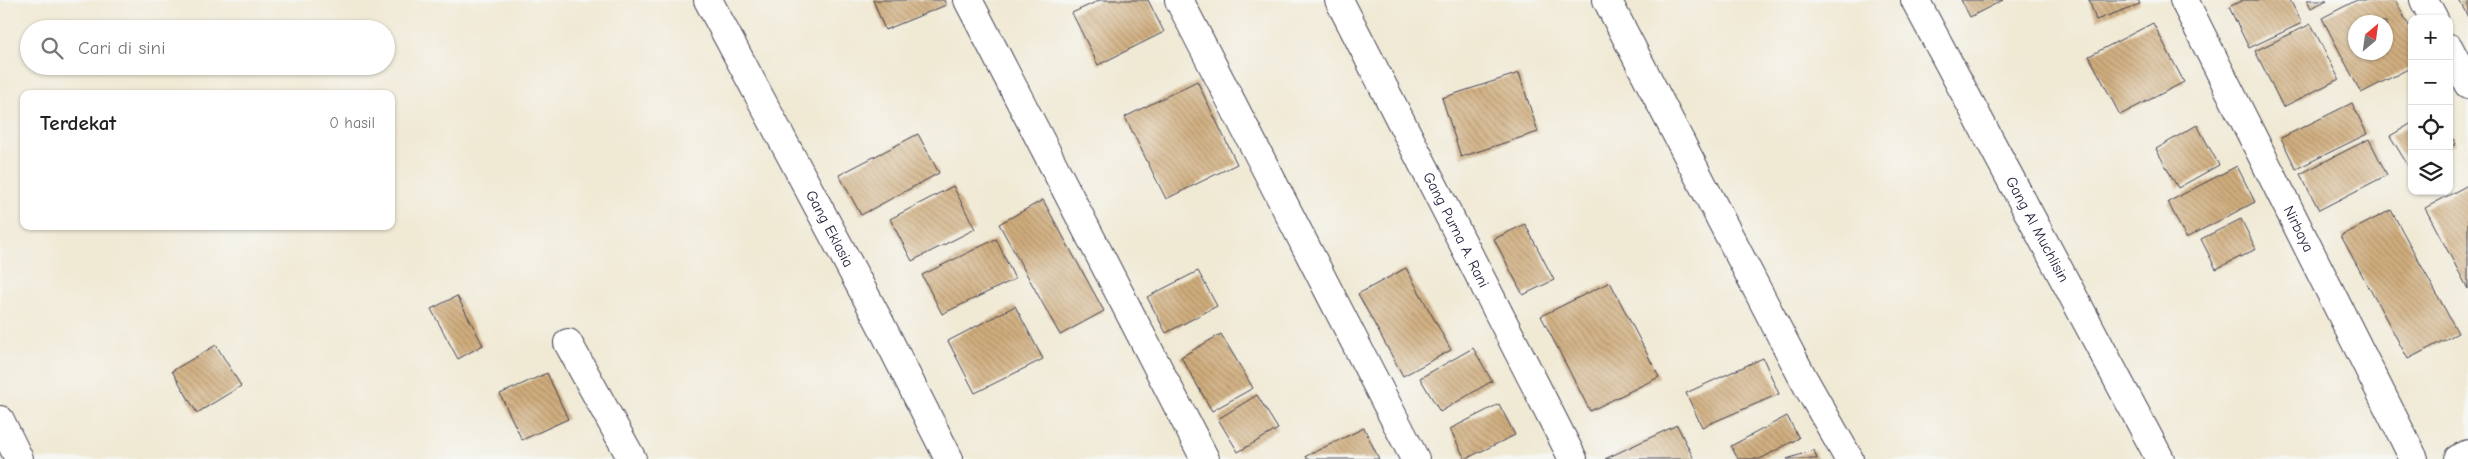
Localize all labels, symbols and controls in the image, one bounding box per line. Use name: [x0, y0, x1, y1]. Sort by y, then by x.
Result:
north arrow: [2348, 15, 2393, 60]
map controls: [2408, 15, 2453, 195]
button: +: [2408, 15, 2453, 60]
search box: [20, 20, 395, 75]
icon: search: [38, 34, 66, 62]
text: Cari di sini: [78, 37, 165, 59]
button: −: [2408, 60, 2453, 105]
button: locate: [2408, 105, 2453, 150]
text: Terdekat: [40, 111, 116, 135]
text: 0 hasil: [329, 114, 375, 132]
button: layers: [2408, 150, 2453, 195]
street label: Gang Purna A. Rani: [1419, 169, 1493, 291]
street label: Gang Al Muchlisin: [2002, 174, 2073, 285]
street label: Gang Eklasia: [802, 187, 858, 270]
street label: Nirbaya: [2280, 203, 2318, 255]

